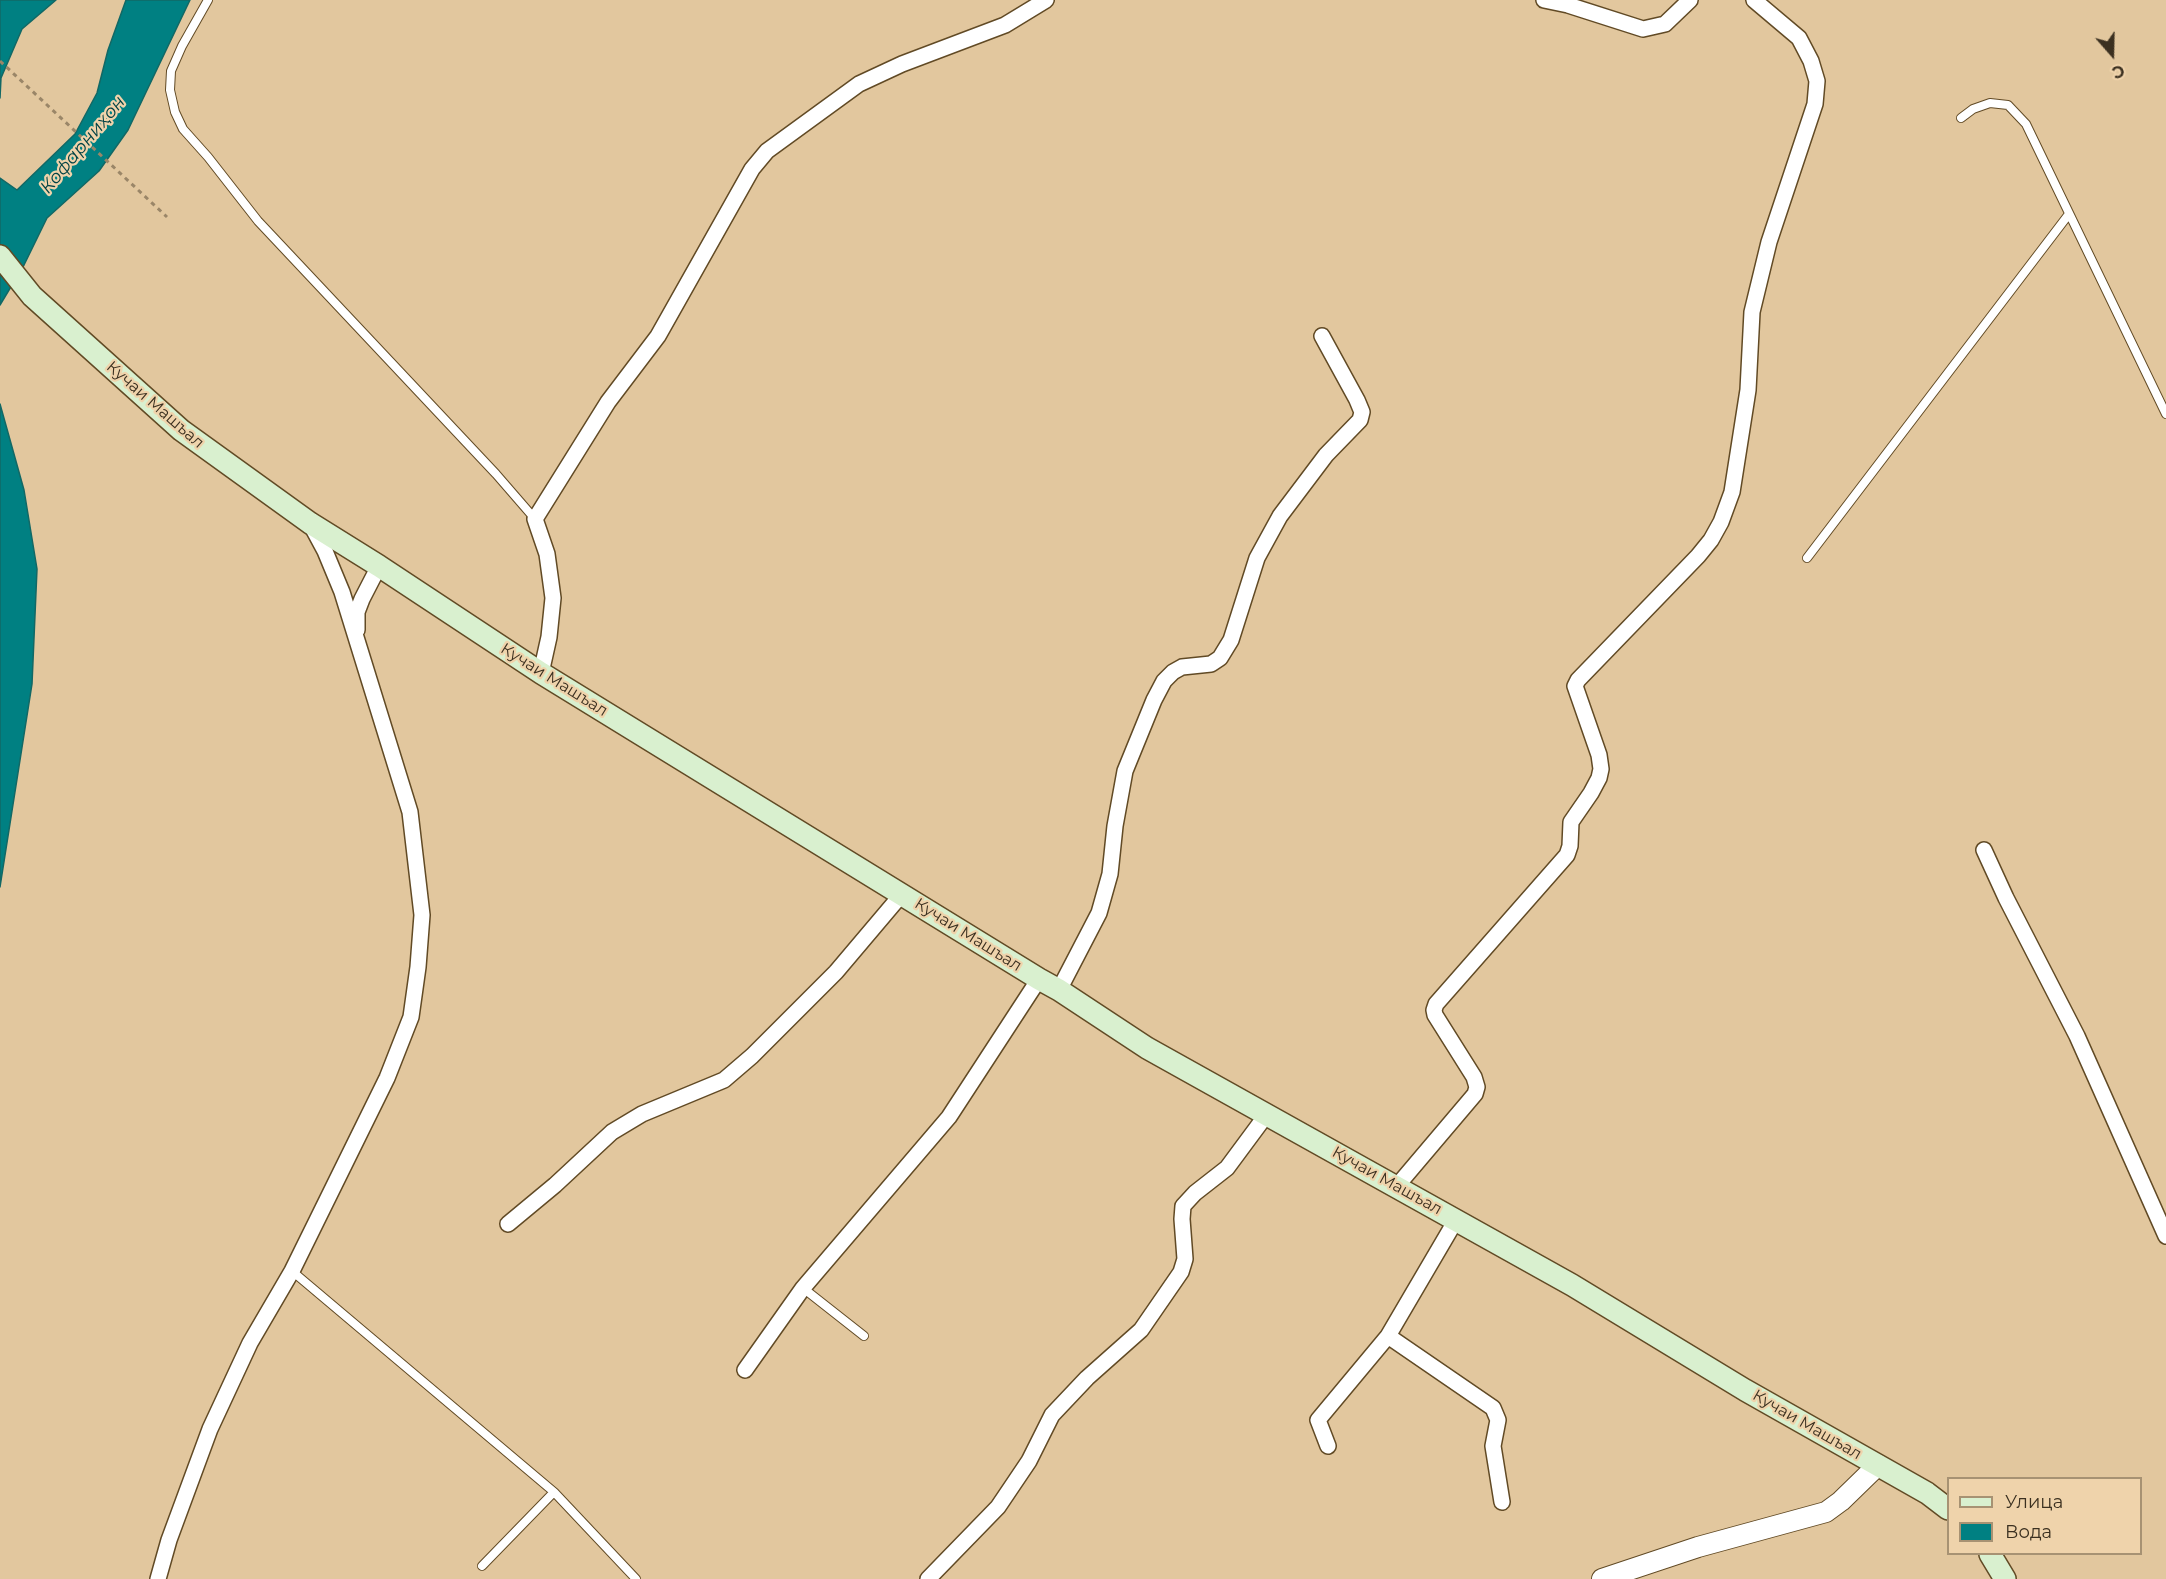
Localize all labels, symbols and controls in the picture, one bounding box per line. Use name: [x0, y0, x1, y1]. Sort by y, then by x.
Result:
north arrow: [2082, 24, 2142, 84]
text: С: [2110, 60, 2127, 82]
water label: Кофарниҳон: [36, 92, 130, 198]
street label: Кучаи Машъал: [102, 357, 208, 453]
street label: Кучаи Машъал: [497, 639, 611, 721]
street label: Кучаи Машъал: [911, 894, 1025, 976]
street label: Кучаи Машъал: [1329, 1143, 1445, 1219]
street label: Кучаи Машъал: [1749, 1386, 1865, 1464]
legend: [1947, 1477, 2142, 1555]
text: Улица: [2005, 1491, 2063, 1513]
text: Вода: [2005, 1521, 2052, 1543]

